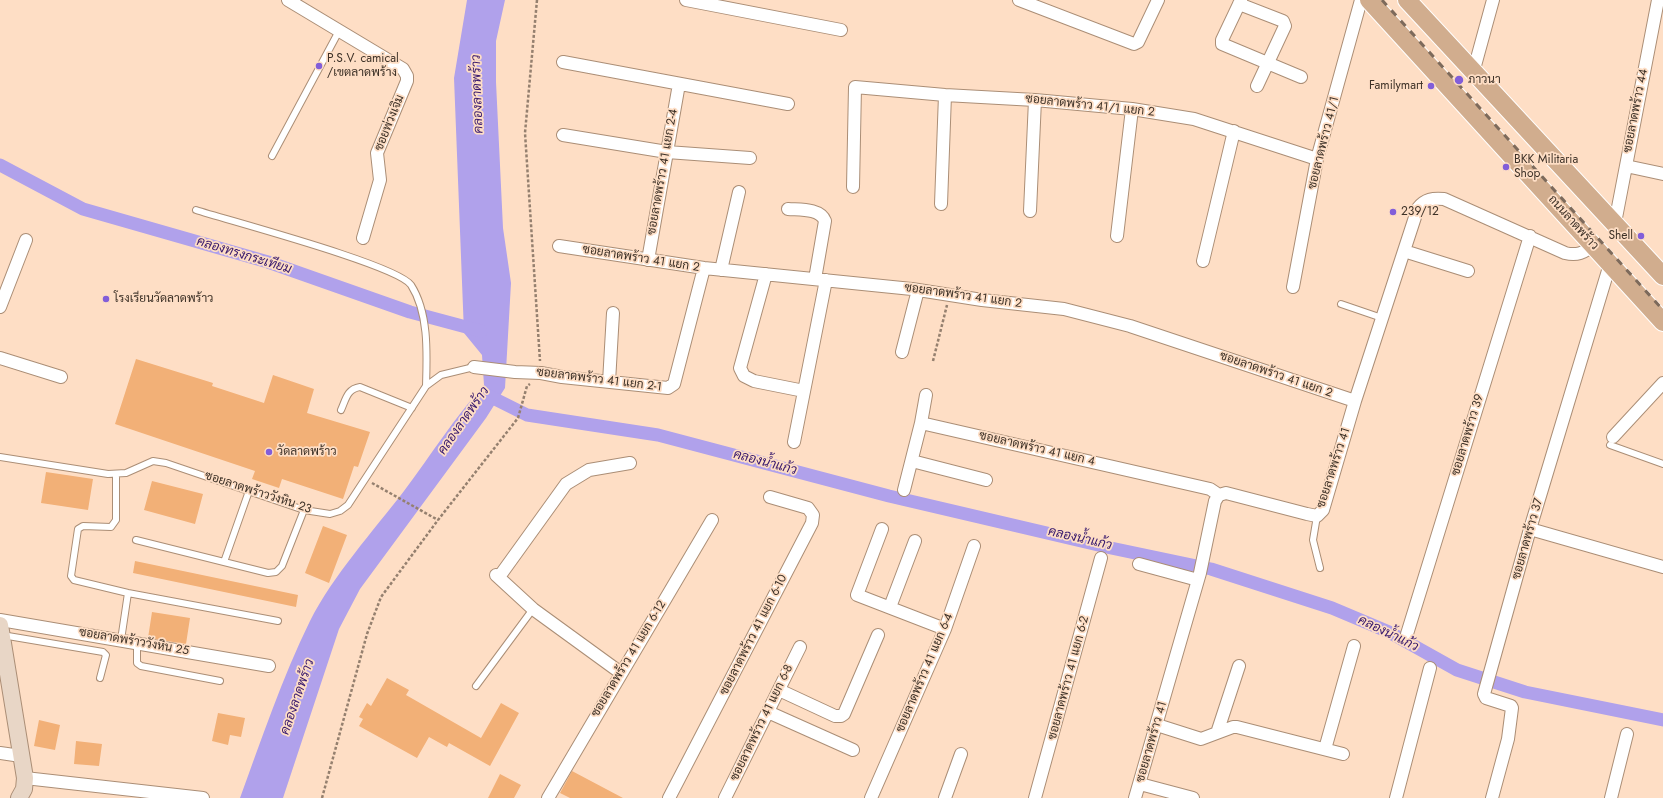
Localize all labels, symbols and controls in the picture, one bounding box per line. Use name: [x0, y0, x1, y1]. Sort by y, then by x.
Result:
place label: P.S.V. camical /เขตลาดพร้าง: [327, 52, 399, 80]
water label: คลองลาดพร้าว: [469, 54, 487, 134]
marker: P.S.V. camical /เขตลาดพร้าง: [314, 61, 324, 71]
street label: ซอยลาดพร้าว 44: [1621, 68, 1651, 154]
place label: ภาวนา: [1468, 73, 1501, 87]
marker: ภาวนา: [1453, 74, 1465, 86]
place label: Familymart: [1369, 79, 1423, 93]
marker: Familymart: [1426, 81, 1436, 91]
street label: ซอยลาดพร้าว 41/1 แยก 2: [1025, 92, 1155, 120]
street label: ซอยพ่วงเจิม: [372, 93, 408, 153]
street label: ซอยลาดพร้าว 41/1: [1306, 95, 1342, 191]
street label: ซอยลาดพร้าว 41 แยก 2-4: [645, 108, 681, 236]
place label: BKK Militaria Shop: [1514, 153, 1578, 181]
marker: BKK Militaria Shop: [1501, 162, 1511, 172]
street label: ถนนลาดพร้าว: [1545, 193, 1601, 253]
place label: 239/12: [1401, 205, 1439, 219]
marker: 239/12: [1388, 207, 1398, 217]
place label: Shell: [1608, 229, 1633, 243]
marker: Shell: [1636, 231, 1646, 241]
water label: คลองทรงกระเทียม: [195, 234, 293, 278]
street label: ซอยลาดพร้าว 41 แยก 2: [581, 243, 701, 275]
street label: ซอยลาดพร้าว 41 แยก 2: [903, 281, 1023, 311]
place label: โรงเรียนวัดลาดพร้าว: [114, 292, 213, 306]
marker: โรงเรียนวัดลาดพร้าว: [101, 294, 111, 304]
street label: ซอยลาดพร้าว 41 แยก 2: [1218, 349, 1334, 401]
street label: ซอยลาดพร้าว 41 แยก 2-1: [535, 365, 663, 395]
water label: คลองลาดพร้าว: [435, 384, 493, 458]
street label: ซอยลาดพร้าว 39: [1449, 392, 1487, 478]
street label: ซอยลาดพร้าว 41: [1314, 426, 1354, 510]
street label: ซอยลาดพร้าว 41 แยก 4: [978, 429, 1096, 469]
place label: วัดลาดพร้าว: [277, 445, 337, 459]
marker: วัดลาดพร้าว: [264, 447, 274, 457]
water label: คลองน้ำแก้ว: [732, 447, 798, 479]
street label: ซอยลาดพร้าววังหิน 23: [203, 469, 313, 517]
street label: ซอยลาดพร้าว 37: [1510, 497, 1546, 581]
water label: คลองน้ำแก้ว: [1046, 524, 1114, 554]
street label: ซอยลาดพร้าว 41 แยก 6-10: [717, 572, 791, 698]
street label: ซอยลาดพร้าว 41 แยก 6-12: [589, 598, 669, 720]
street label: ซอยลาดพร้าว 41 แยก 6-4: [893, 611, 957, 735]
water label: คลองน้ำแก้ว: [1355, 613, 1421, 655]
street label: ซอยลาดพร้าว 41 แยก 6-2: [1046, 614, 1092, 742]
street label: ซอยลาดพร้าววังหิน 25: [78, 625, 190, 659]
water label: คลองลาดพร้าว: [278, 657, 318, 737]
street label: ซอยลาดพร้าว 41 แยก 6-8: [728, 663, 796, 783]
street label: ซอยลาดพร้าว 41: [1134, 700, 1170, 784]

